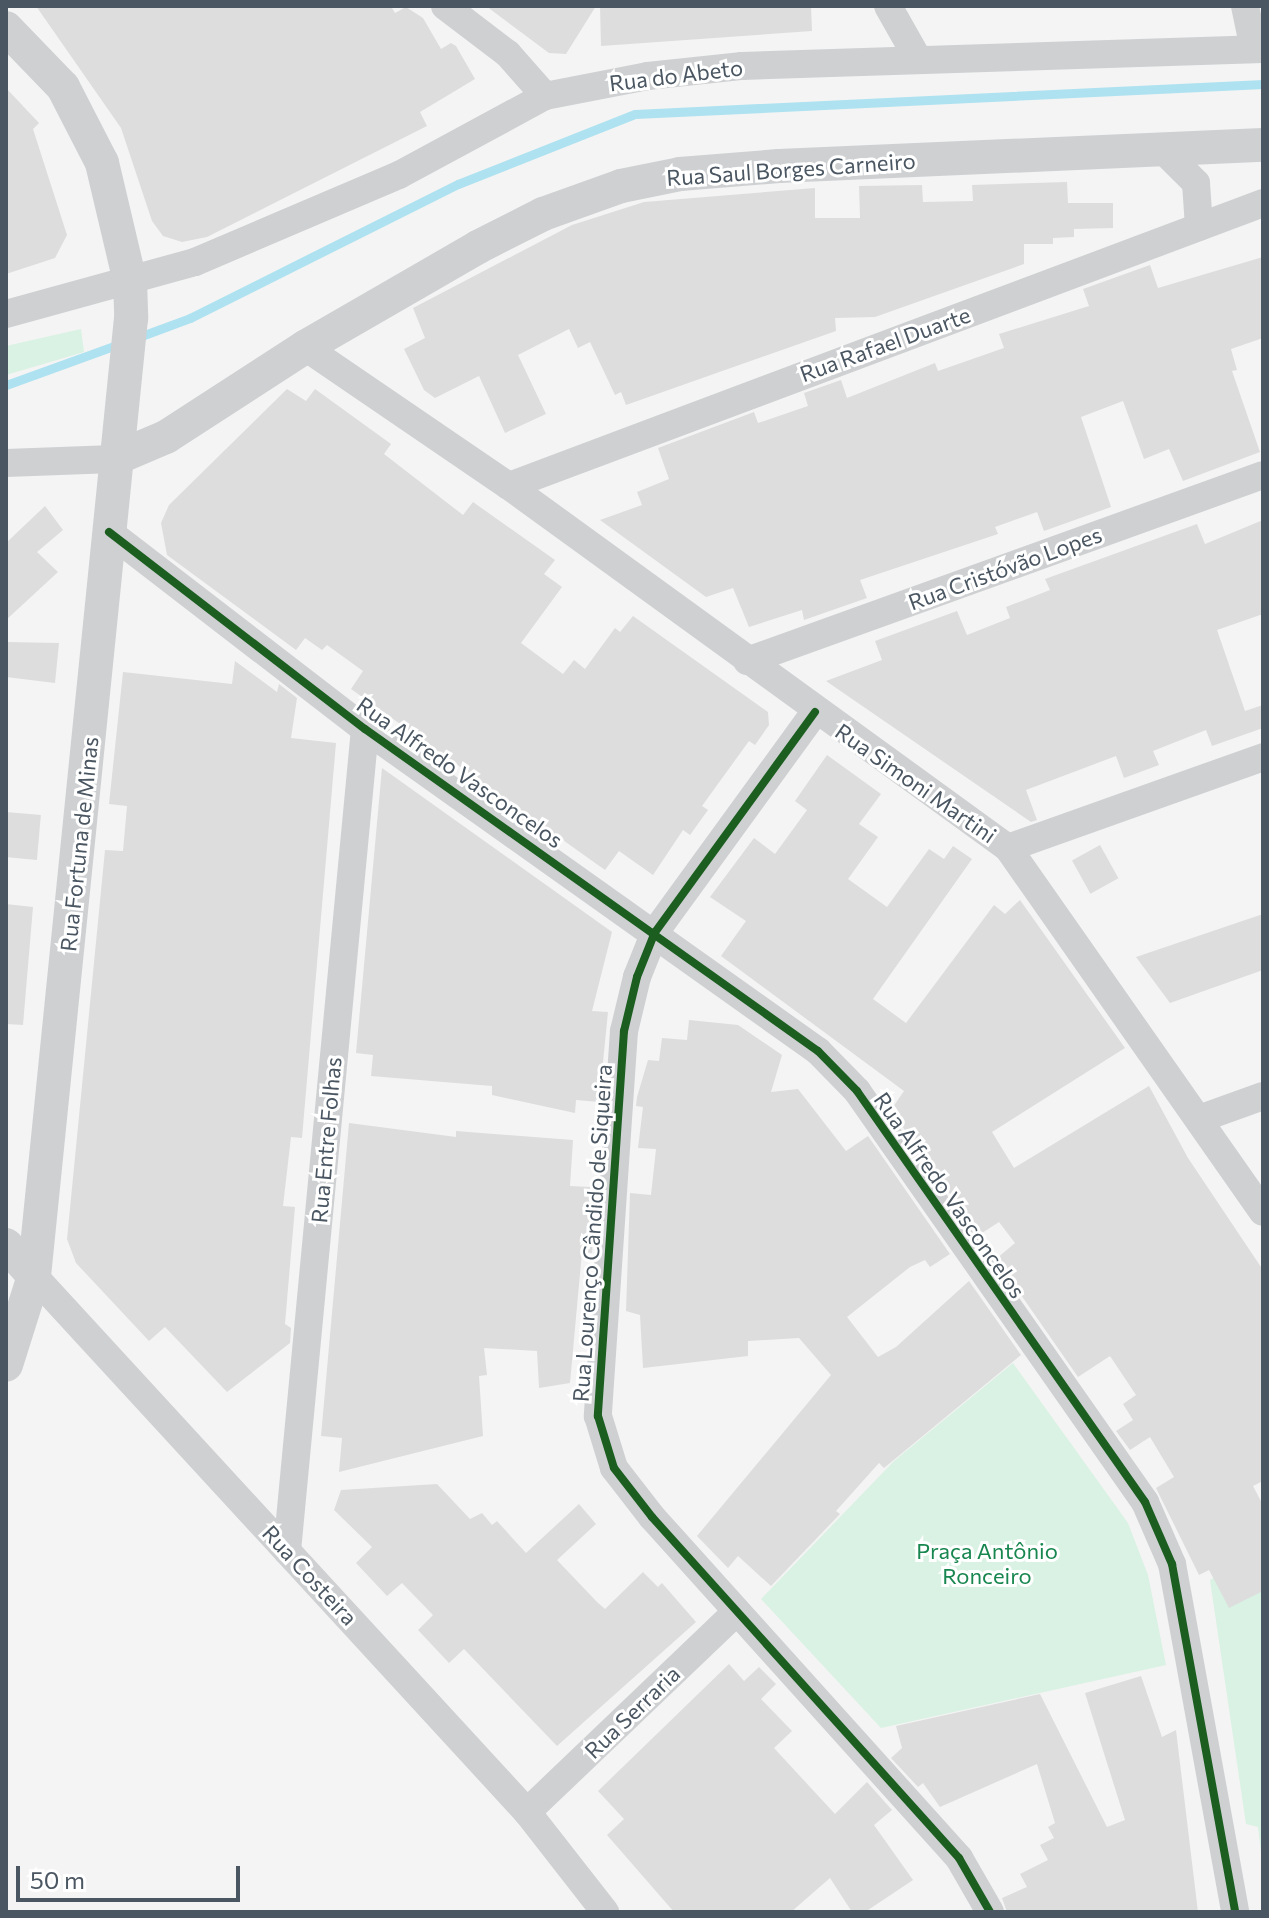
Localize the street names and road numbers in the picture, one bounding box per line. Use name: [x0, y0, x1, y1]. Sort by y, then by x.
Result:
street label: Rua do Abeto: [608, 54, 744, 96]
street label: Rua Saul Borges Carneiro: [666, 147, 916, 191]
street label: Rua Rafael Duarte: [796, 301, 974, 387]
street label: Rua Cristóvão Lopes: [905, 521, 1105, 615]
street label: Rua Alfredo Vasconcelos: [352, 691, 568, 853]
street label: Rua Simoni Martini: [831, 718, 1001, 848]
street label: Rua Fortuna de Minas: [55, 735, 103, 953]
street label: Rua Entre Folhas: [306, 1056, 346, 1224]
street label: Rua Lourenço Cândido de Siqueira: [567, 1063, 617, 1403]
street label: Rua Alfredo Vasconcelos: [869, 1087, 1031, 1303]
street label: Rua Costeira: [257, 1520, 363, 1630]
street label: Rua Serraria: [579, 1660, 685, 1764]

